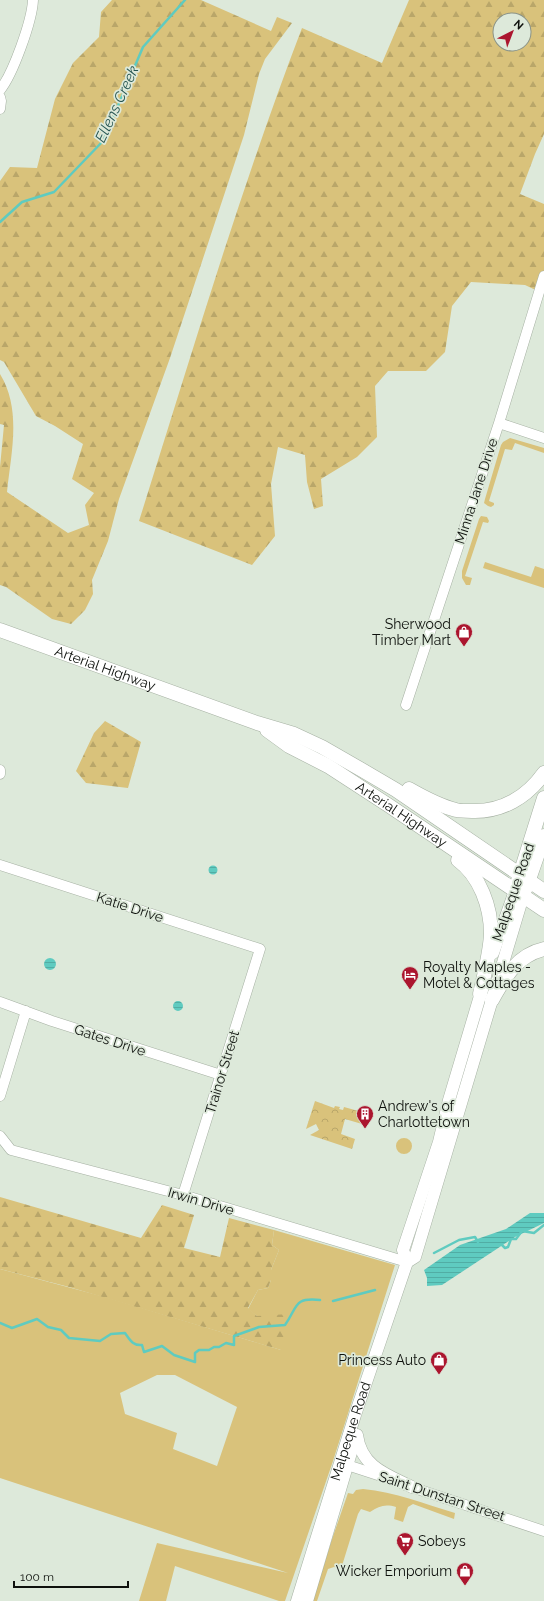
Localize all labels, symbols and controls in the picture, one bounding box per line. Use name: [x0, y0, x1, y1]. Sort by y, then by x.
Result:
north arrow: [492, 12, 532, 52]
text: N: [511, 17, 526, 33]
water label: Ellens Creek: [91, 63, 143, 145]
street label: Minna Jane Drive: [451, 436, 501, 546]
place label: Sherwood Timber Mart: [372, 616, 451, 648]
shop icon: Sherwood Timber Mart: [454, 622, 474, 647]
street label: Arterial Highway: [53, 643, 158, 694]
street label: Arterial Highway: [353, 778, 450, 851]
street label: Malpeque Road: [489, 841, 537, 943]
street label: Katie Drive: [94, 889, 166, 925]
place label: Royalty Maples - Motel & Cottages: [423, 959, 535, 991]
hotel icon: Royalty Maples - Motel & Cottages: [400, 965, 420, 990]
street label: Gates Drive: [72, 1021, 148, 1059]
street label: Trainor Street: [202, 1028, 242, 1116]
place label: Andrew's of Charlottetown: [378, 1098, 470, 1130]
building icon: Andrew's of Charlottetown: [355, 1104, 375, 1129]
street label: Irwin Drive: [166, 1184, 236, 1218]
shop icon: Princess Auto: [429, 1350, 449, 1375]
place label: Princess Auto: [338, 1352, 426, 1368]
street label: Malpeque Road: [327, 1380, 374, 1483]
street label: Saint Dunstan Street: [377, 1468, 507, 1524]
supermarket icon: Sobeys: [395, 1531, 415, 1556]
place label: Sobeys: [418, 1533, 466, 1549]
shop icon: Wicker Emporium: [455, 1561, 475, 1586]
scale bar: [14, 1563, 128, 1589]
place label: Wicker Emporium: [336, 1563, 452, 1579]
text: 100 m: [20, 1570, 54, 1584]

